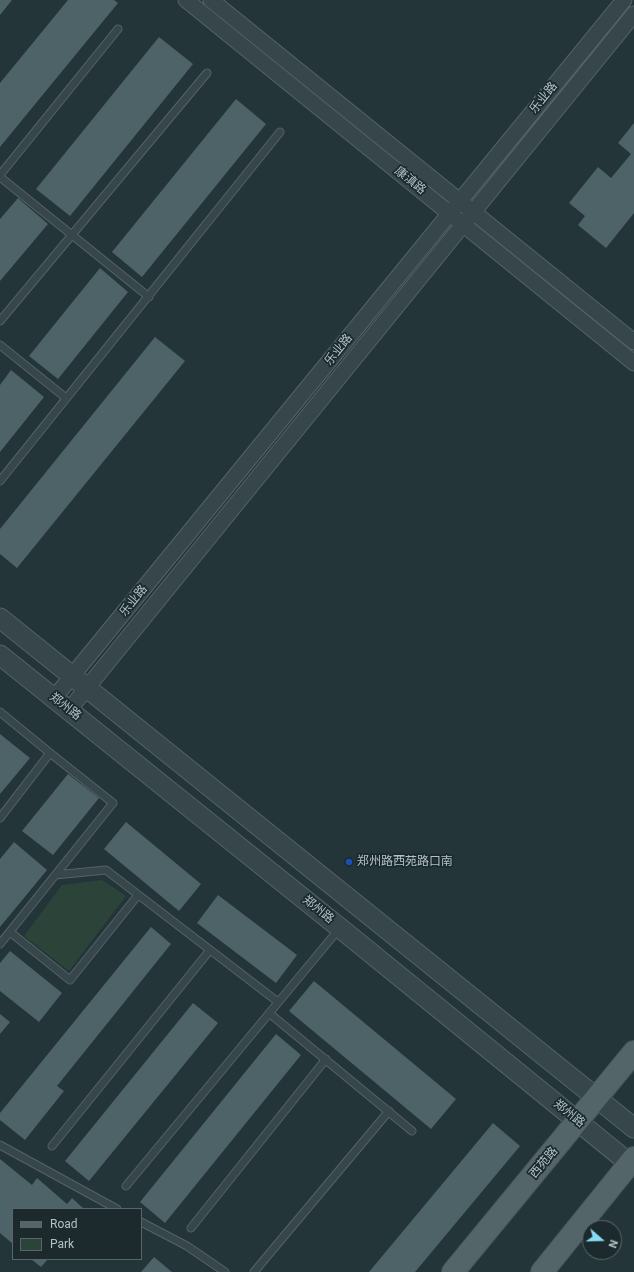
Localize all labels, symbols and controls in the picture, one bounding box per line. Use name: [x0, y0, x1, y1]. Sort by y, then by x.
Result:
street label: 乐业路: [527, 79, 561, 117]
street label: 康滇路: [391, 164, 429, 198]
street label: 乐业路: [322, 331, 356, 369]
street label: 乐业路: [117, 582, 151, 620]
street label: 郑州路: [46, 690, 84, 724]
place label: 郑州路西苑路口南: [357, 855, 453, 869]
marker: 郑州路西苑路口南: [344, 857, 354, 867]
street label: 郑州路: [299, 893, 337, 927]
street label: 郑州路: [550, 1097, 588, 1131]
street label: 西苑路: [527, 1145, 561, 1181]
legend: [12, 1208, 142, 1260]
text: Road: [50, 1217, 78, 1231]
north arrow: [582, 1220, 622, 1260]
text: Park: [50, 1237, 74, 1251]
text: N: [605, 1238, 620, 1250]

